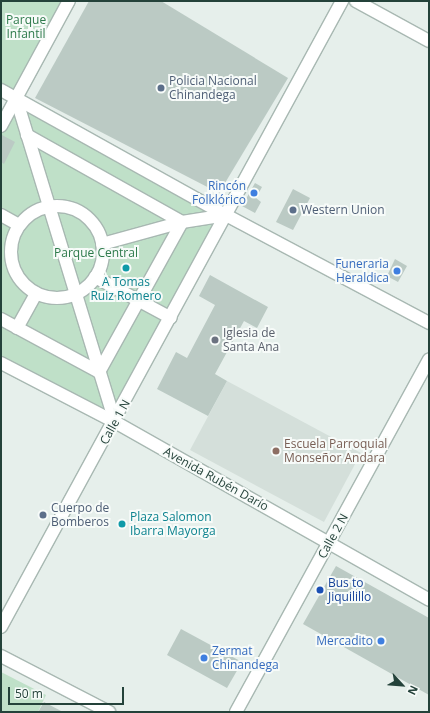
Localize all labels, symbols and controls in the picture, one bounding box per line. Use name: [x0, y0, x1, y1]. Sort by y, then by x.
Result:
park label: Parque Infantil: [6, 13, 46, 41]
place label: Policia Nacional Chinandega: [169, 74, 257, 102]
marker: Policia Nacional Chinandega: [156, 83, 166, 93]
place label: Rincón Folklórico: [192, 179, 246, 207]
marker: Rincón Folklórico: [249, 188, 259, 198]
place label: Western Union: [301, 203, 385, 217]
marker: Western Union: [288, 205, 298, 215]
park label: Parque Central: [54, 246, 138, 260]
place label: Funeraria Heraldica: [335, 257, 389, 285]
marker: A Tomas Ruiz Romero: [121, 263, 131, 273]
marker: Funeraria Heraldica: [392, 266, 402, 276]
place label: A Tomas Ruiz Romero: [90, 275, 162, 303]
place label: Iglesia de Santa Ana: [223, 326, 279, 354]
marker: Iglesia de Santa Ana: [210, 335, 220, 345]
street label: Calle 1 N: [97, 397, 133, 447]
place label: Escuela Parroquial Monseñor Andara: [284, 437, 387, 465]
street label: Avenida Rubén Darío: [161, 444, 271, 514]
marker: Escuela Parroquial Monseñor Andara: [271, 446, 281, 456]
place label: Cuerpo de Bomberos: [51, 501, 109, 529]
marker: Cuerpo de Bomberos: [38, 510, 48, 520]
place label: Plaza Salomon Ibarra Mayorga: [130, 510, 216, 538]
street label: Calle 2 N: [315, 511, 351, 561]
marker: Plaza Salomon Ibarra Mayorga: [117, 519, 127, 529]
place label: Bus to Jiquilillo: [328, 576, 371, 604]
marker: Bus to Jiquilillo: [315, 585, 325, 595]
place label: Mercadito: [316, 634, 373, 648]
marker: Mercadito: [376, 636, 386, 646]
place label: Zermat Chinandega: [212, 644, 279, 672]
marker: Zermat Chinandega: [199, 653, 209, 663]
north arrow: [382, 665, 422, 705]
scale bar: [10, 679, 126, 705]
text: N: [405, 683, 422, 698]
text: 50 m: [15, 685, 43, 702]

